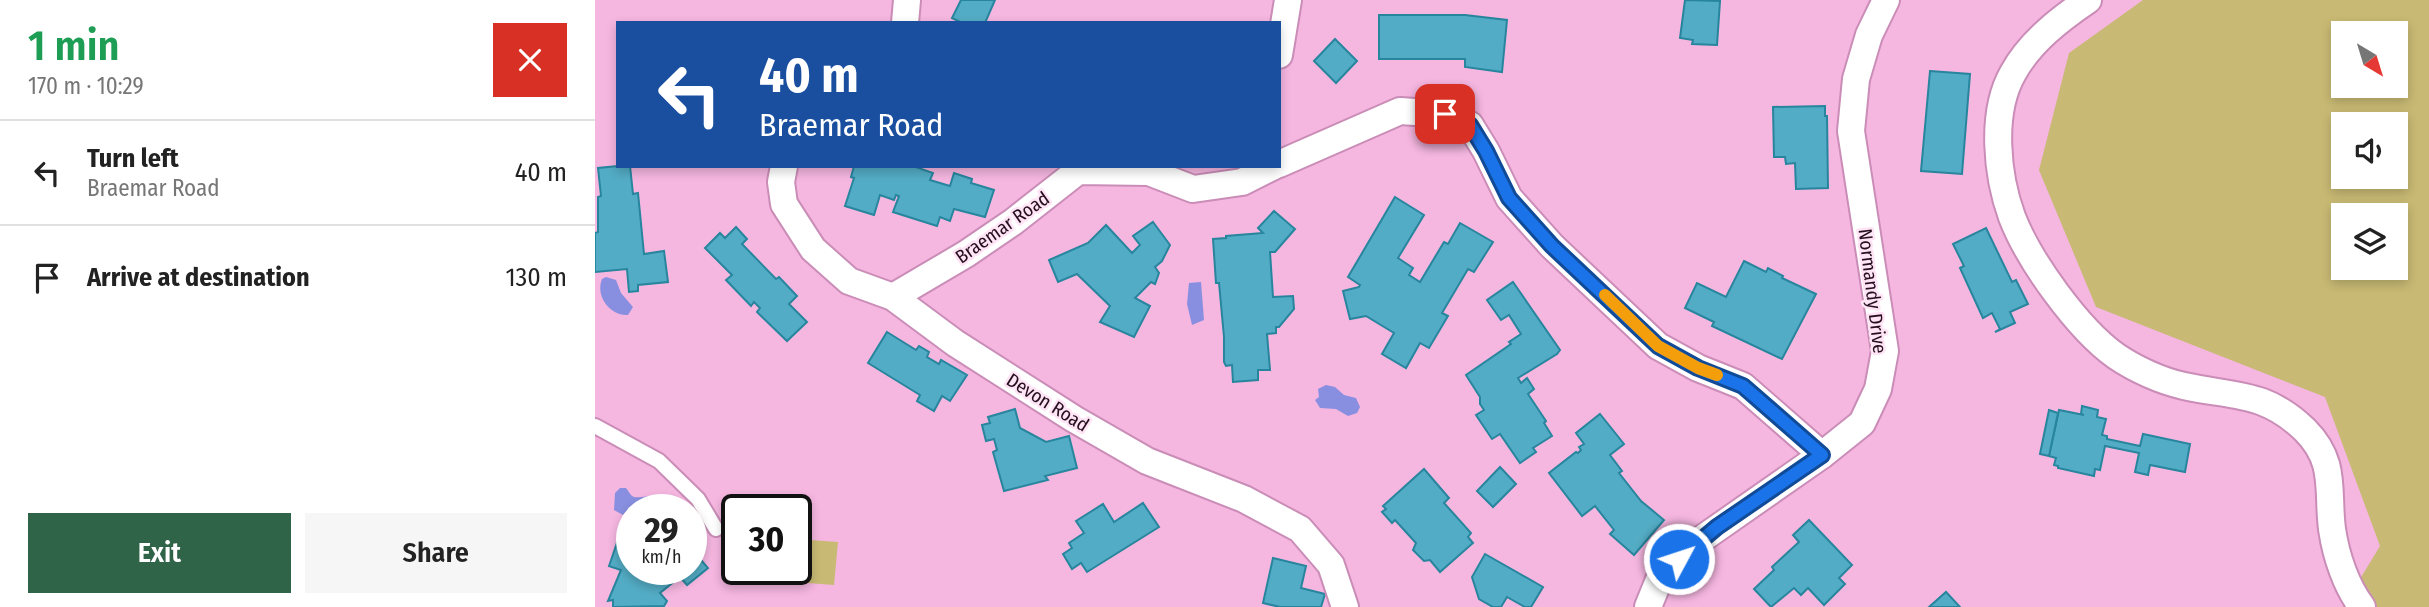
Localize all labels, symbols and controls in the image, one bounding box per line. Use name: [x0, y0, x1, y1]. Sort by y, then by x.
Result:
text: 1 min: [28, 21, 119, 71]
north arrow: [2331, 21, 2408, 98]
map controls: [2331, 21, 2408, 280]
button: close: [493, 23, 567, 97]
text: 40 m: [759, 46, 859, 105]
icon: left: [644, 49, 735, 140]
text: 170 m · 10:29: [28, 72, 144, 100]
pin: [1415, 84, 1475, 144]
icon: arrive: [1426, 95, 1464, 133]
text: Braemar Road: [759, 106, 943, 144]
button: sound: [2331, 112, 2408, 189]
text: Turn left: [87, 143, 179, 174]
icon: left: [28, 154, 66, 192]
text: 40 m: [515, 157, 567, 188]
text: Braemar Road: [87, 174, 220, 202]
street label: Braemar Road: [951, 187, 1054, 268]
button: layers: [2331, 203, 2408, 280]
street label: Normandy Drive: [1853, 227, 1892, 355]
icon: arrive: [28, 259, 66, 297]
text: Arrive at destination: [87, 262, 310, 293]
text: 130 m: [505, 262, 567, 293]
street label: Devon Road: [1002, 368, 1093, 437]
speed limit sign: 30: [721, 494, 812, 585]
text: 29: [644, 509, 679, 551]
button: Exit: [28, 513, 291, 593]
button: Share: [305, 513, 567, 593]
position arrow: [1642, 522, 1716, 596]
text: km/h: [641, 546, 682, 568]

